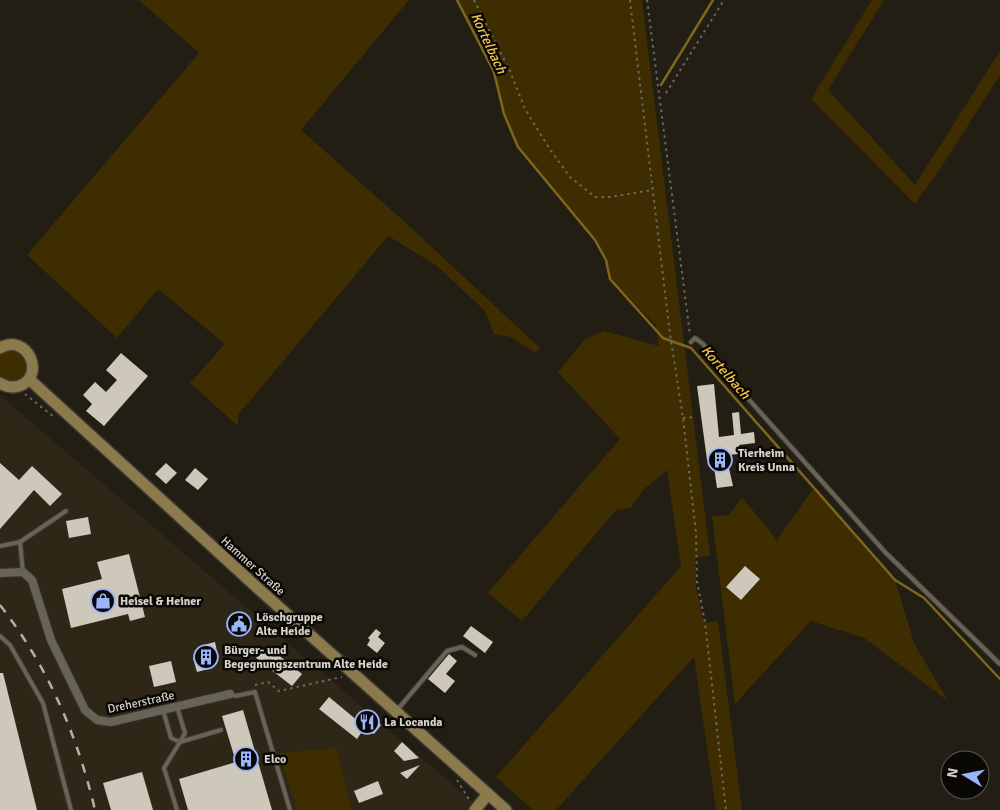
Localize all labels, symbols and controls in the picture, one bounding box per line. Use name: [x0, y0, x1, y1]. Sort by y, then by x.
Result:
water label: Kortelbach: [467, 10, 510, 77]
water label: Kortelbach: [698, 342, 754, 403]
place label: Tierheim Kreis Unna: [738, 446, 795, 475]
building icon: Tierheim Kreis Unna: [707, 447, 733, 473]
street label: Hammer Straße: [217, 534, 288, 599]
shop icon: Heisel & Heiner: [90, 588, 116, 614]
place label: Heisel & Heiner: [120, 594, 201, 609]
place label: Löschgruppe Alte Heide: [256, 610, 323, 639]
public building icon: Löschgruppe Alte Heide: [226, 611, 252, 637]
place label: Bürger- und Begegnungszentrum Alte Heide: [224, 643, 388, 672]
building icon: Bürger- und Begegnungszentrum Alte Heide: [193, 644, 219, 670]
street label: Dreherstraße: [106, 688, 176, 717]
restaurant icon: La Locanda: [354, 709, 380, 735]
place label: La Locanda: [384, 715, 443, 730]
building icon: Elco: [233, 746, 259, 772]
north arrow: [940, 750, 990, 800]
place label: Elco: [264, 752, 286, 767]
text: N: [943, 767, 962, 779]

